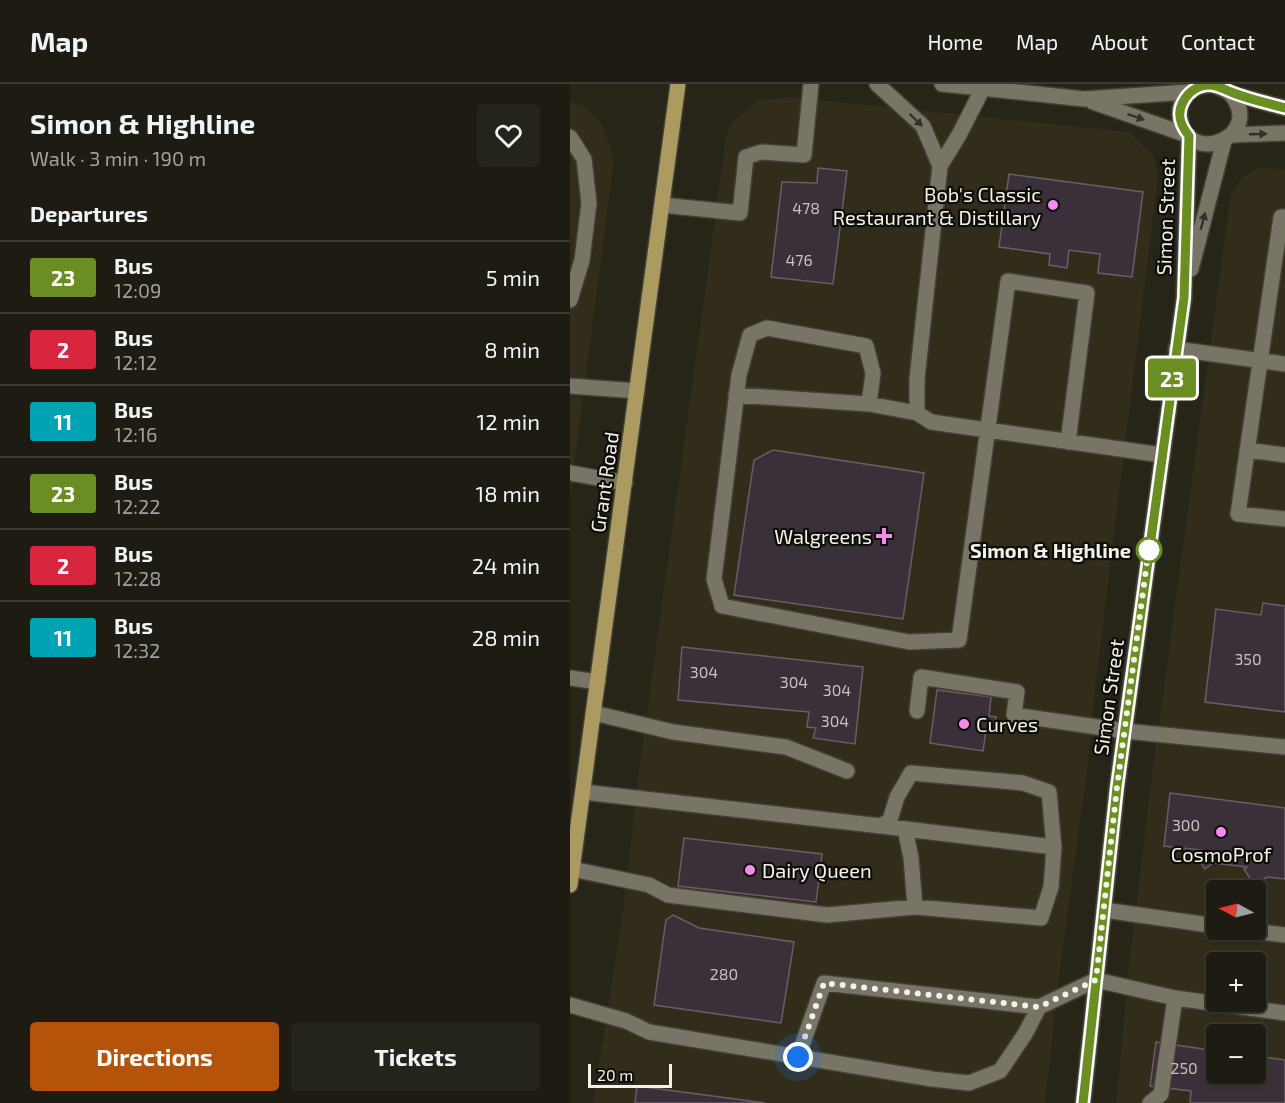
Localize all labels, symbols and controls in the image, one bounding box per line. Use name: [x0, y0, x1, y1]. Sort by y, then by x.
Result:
text: Map: [30, 24, 88, 58]
text: Home: [927, 29, 983, 54]
text: Map: [1016, 29, 1058, 54]
text: About: [1091, 29, 1148, 54]
text: Contact: [1181, 29, 1255, 54]
button: heart: [477, 104, 540, 167]
text: Simon & Highline: [30, 106, 255, 140]
one-way arrow: [1127, 112, 1145, 122]
one-way arrow: [908, 113, 923, 127]
one-way arrow: [1249, 130, 1268, 139]
text: Walk · 3 min · 190 m: [30, 146, 206, 170]
street label: Simon Street: [1151, 158, 1179, 276]
place label: Bob's Classic Restaurant & Distillary: [833, 182, 1041, 229]
house number: 478: [792, 198, 820, 217]
marker: Bob's Classic Restaurant & Distillary: [1046, 198, 1060, 212]
text: Departures: [30, 200, 148, 226]
one-way arrow: [1199, 212, 1209, 230]
house number: 476: [785, 250, 813, 269]
text: Bus: [114, 252, 153, 278]
text: 5 min: [486, 264, 540, 290]
text: 23: [51, 265, 75, 290]
text: 12:09: [114, 278, 161, 302]
text: Bus: [114, 324, 153, 350]
text: 8 min: [484, 336, 540, 362]
text: 2: [57, 337, 69, 362]
text: 12:12: [114, 350, 157, 374]
line badge: 23: [1145, 358, 1199, 398]
text: 23: [1160, 366, 1184, 391]
text: Bus: [114, 396, 153, 422]
text: 12 min: [476, 408, 540, 434]
text: 11: [54, 409, 72, 434]
text: 12:16: [114, 422, 157, 446]
street label: Grant Road: [585, 430, 623, 534]
text: Bus: [114, 468, 153, 494]
text: 18 min: [475, 480, 540, 506]
text: 23: [51, 481, 75, 506]
text: 12:22: [114, 494, 160, 518]
place label: Walgreens: [774, 524, 872, 548]
marker: Walgreens: [877, 529, 891, 543]
marker: Simon & Highline: [1136, 537, 1162, 563]
place label: Simon & Highline: [970, 538, 1131, 562]
text: Bus: [114, 540, 153, 566]
text: 24 min: [472, 552, 540, 578]
text: 2: [57, 553, 69, 578]
text: 12:28: [114, 566, 161, 590]
text: Bus: [114, 612, 153, 638]
text: 28 min: [472, 624, 540, 650]
text: 11: [54, 625, 72, 650]
street label: Simon Street: [1088, 637, 1128, 756]
text: 12:32: [114, 638, 160, 662]
house number: 350: [1234, 649, 1262, 668]
house number: 304: [690, 662, 718, 681]
house number: 304: [780, 672, 808, 691]
house number: 304: [823, 680, 851, 699]
house number: 304: [821, 711, 849, 730]
place label: Curves: [976, 712, 1038, 736]
marker: Curves: [957, 717, 971, 731]
house number: 300: [1172, 815, 1200, 834]
marker: CosmoProf: [1214, 825, 1228, 839]
place label: CosmoProf: [1171, 842, 1272, 866]
place label: Dairy Queen: [762, 858, 872, 882]
marker: Dairy Queen: [743, 863, 757, 877]
north arrow: [1206, 880, 1266, 940]
map controls: [1206, 880, 1266, 1084]
button: +: [1206, 952, 1266, 1012]
house number: 280: [710, 964, 738, 983]
button: Directions: [30, 1022, 279, 1091]
button: Tickets: [291, 1022, 540, 1091]
button: −: [1206, 1024, 1266, 1084]
your location: [783, 1042, 813, 1072]
house number: 250: [1170, 1058, 1198, 1077]
scale bar: [588, 1061, 672, 1088]
text: 20 m: [597, 1065, 633, 1084]

